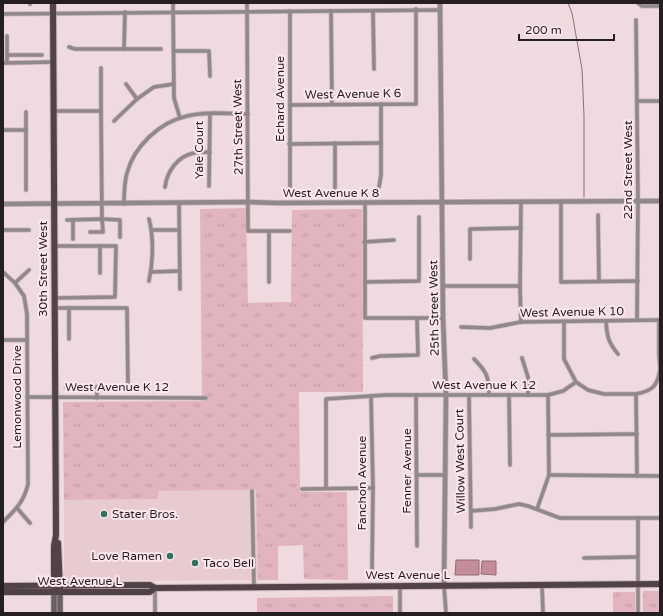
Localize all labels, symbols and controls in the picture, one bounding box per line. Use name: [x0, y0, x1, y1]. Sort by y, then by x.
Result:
scale bar: [519, 16, 614, 42]
text: 200 m: [525, 23, 562, 37]
street label: Echard Avenue: [273, 56, 287, 142]
street label: 27th Street West: [230, 78, 246, 175]
street label: West Avenue K 6: [305, 86, 401, 102]
street label: Yale Court: [192, 120, 206, 179]
street label: 22nd Street West: [621, 120, 635, 220]
street label: West Avenue K 8: [283, 186, 379, 200]
street label: 30th Street West: [36, 220, 50, 317]
street label: 25th Street West: [426, 259, 442, 356]
street label: West Avenue K 10: [520, 304, 625, 320]
street label: Lemonwood Drive: [10, 345, 24, 449]
street label: West Avenue K 12: [432, 378, 536, 392]
street label: West Avenue K 12: [65, 380, 169, 394]
street label: Willow West Court: [452, 408, 468, 513]
street label: Fenner Avenue: [400, 428, 414, 514]
street label: Fanchon Avenue: [355, 435, 369, 530]
place label: Stater Bros.: [112, 507, 178, 521]
marker: Stater Bros.: [99, 509, 109, 519]
place label: Love Ramen: [91, 549, 162, 563]
marker: Love Ramen: [165, 551, 175, 561]
place label: Taco Bell: [203, 556, 254, 570]
marker: Taco Bell: [190, 558, 200, 568]
street label: West Avenue L: [366, 568, 450, 582]
street label: West Avenue L: [38, 574, 122, 588]

